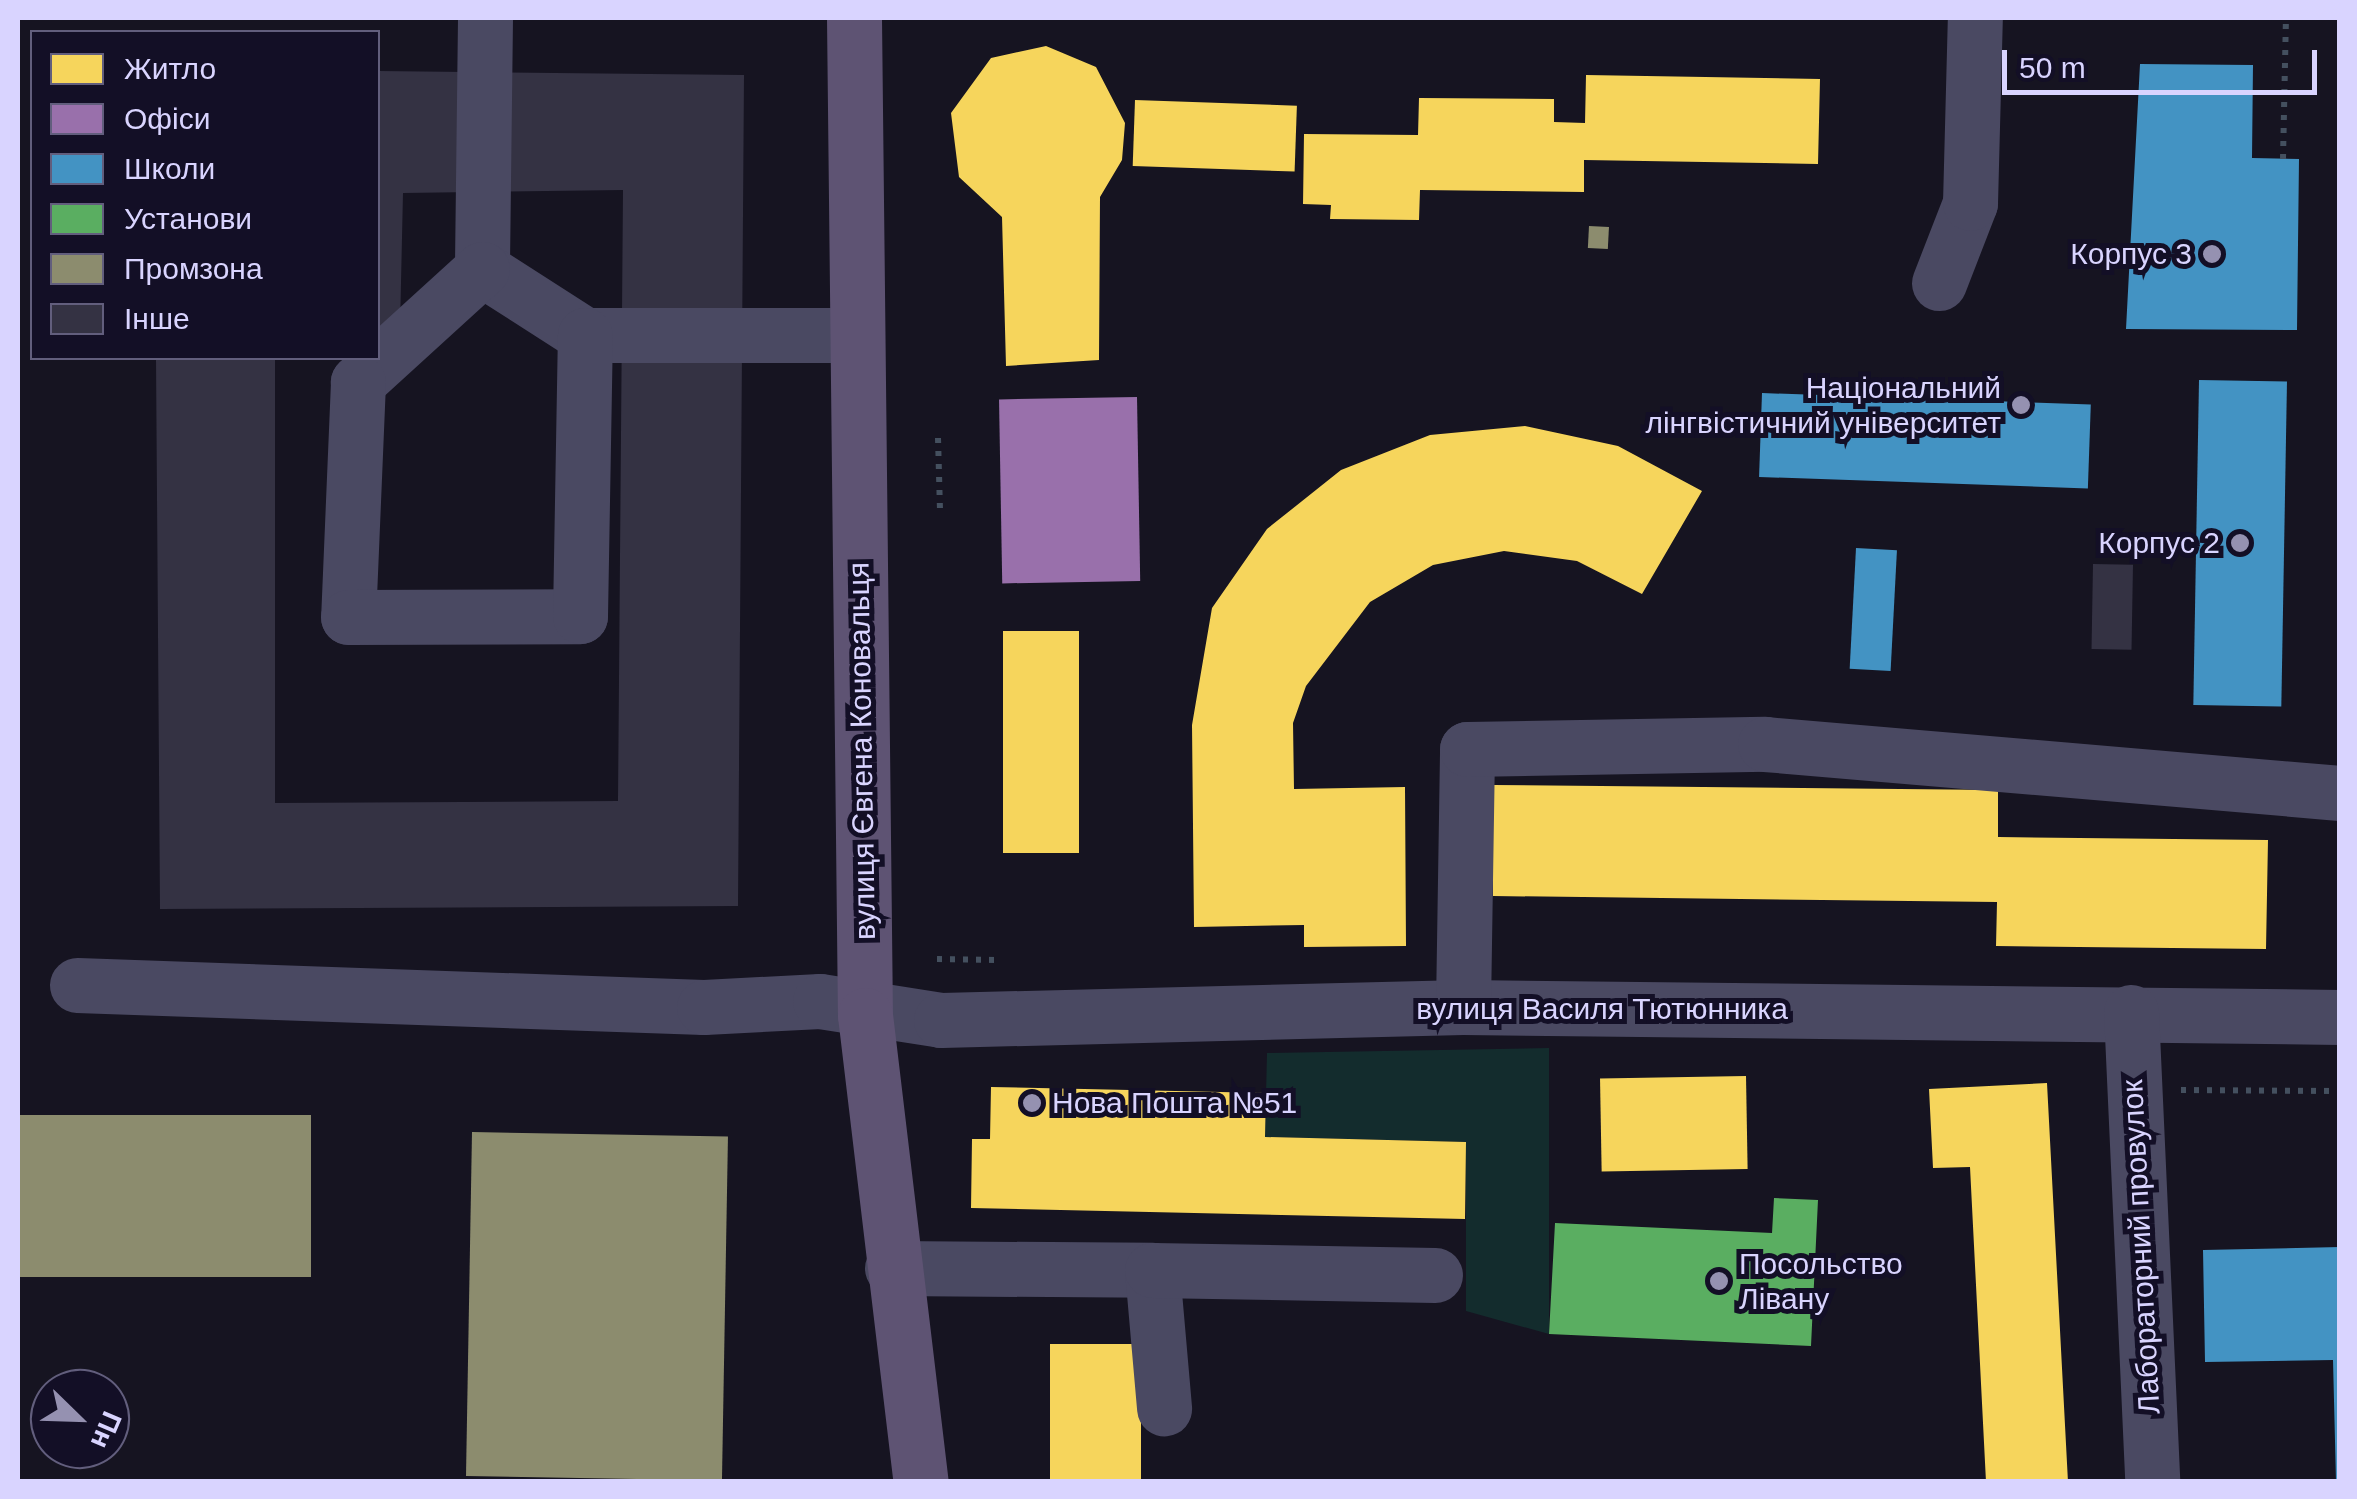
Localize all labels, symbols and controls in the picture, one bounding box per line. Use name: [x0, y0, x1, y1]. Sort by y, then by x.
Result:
legend: [30, 30, 380, 360]
scale bar: [2007, 30, 2322, 92]
text: 50 m: [2019, 51, 2086, 84]
text: Житло: [124, 52, 216, 85]
text: Офіси: [124, 102, 210, 135]
text: Школи: [124, 152, 215, 185]
text: Установи: [124, 202, 252, 235]
place label: Корпус 3: [2070, 236, 2192, 272]
marker: Корпус 3: [2201, 243, 2223, 265]
text: Промзона: [124, 252, 263, 285]
text: Інше: [124, 302, 190, 335]
place label: Національний лінгвістичний університет: [1645, 370, 2001, 440]
marker: Національний лінгвістичний університет: [2010, 394, 2032, 416]
place label: Корпус 2: [2098, 525, 2220, 561]
marker: Корпус 2: [2229, 532, 2251, 554]
street label: вулиця Євгена Коновальця: [841, 562, 883, 940]
street label: вулиця Василя Тютюнника: [1416, 991, 1788, 1027]
street label: Лабораторний провулок: [2114, 1079, 2168, 1415]
place label: Нова Пошта №51: [1052, 1085, 1297, 1121]
marker: Нова Пошта №51: [1021, 1092, 1043, 1114]
place label: Посольство Лівану: [1739, 1246, 1903, 1316]
marker: Посольство Лівану: [1708, 1270, 1730, 1292]
north arrow: [30, 1369, 130, 1469]
text: Пн: [85, 1407, 128, 1453]

